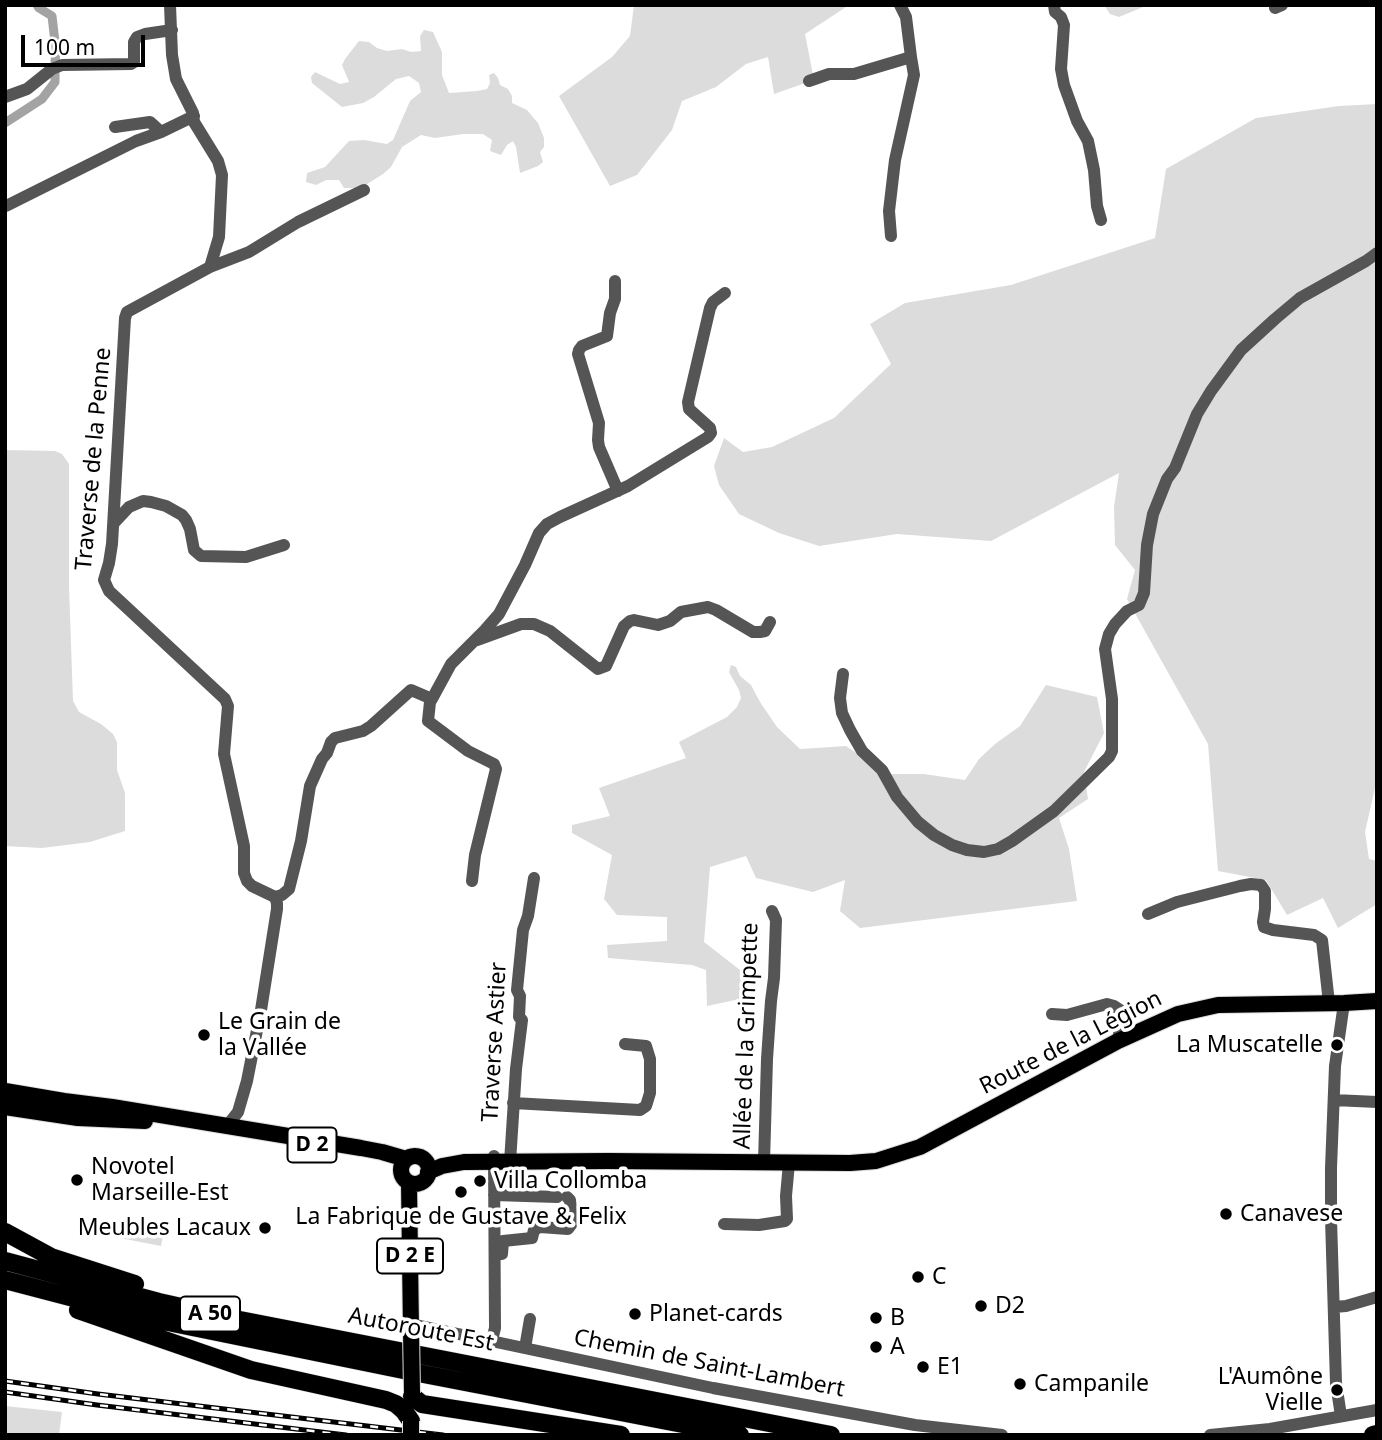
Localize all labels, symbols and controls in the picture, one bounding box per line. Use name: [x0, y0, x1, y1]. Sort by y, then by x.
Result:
scale bar: [24, 21, 149, 65]
text: 100 m: [34, 33, 95, 61]
street label: Traverse de la Penne: [70, 346, 118, 572]
street label: Allée de la Grimpette: [729, 922, 765, 1150]
street label: Traverse Astier: [477, 961, 513, 1123]
street label: Route de la Légion: [975, 985, 1167, 1101]
place label: Le Grain de la Vallée: [218, 1008, 341, 1062]
marker: Le Grain de la Vallée: [196, 1027, 212, 1043]
place label: La Muscatelle: [1176, 1031, 1323, 1059]
marker: La Muscatelle: [1329, 1037, 1345, 1053]
road number: D 2: [288, 1128, 336, 1162]
place label: Novotel Marseille-Est: [91, 1153, 229, 1207]
place label: Villa Collomba: [494, 1167, 647, 1195]
marker: Novotel Marseille-Est: [69, 1172, 85, 1188]
marker: Villa Collomba: [472, 1173, 488, 1189]
marker: La Fabrique de Gustave & Felix: [453, 1184, 469, 1200]
place label: Canavese: [1240, 1200, 1343, 1228]
place label: La Fabrique de Gustave & Felix: [295, 1203, 627, 1231]
marker: Canavese: [1218, 1206, 1234, 1222]
place label: Meubles Lacaux: [78, 1214, 251, 1242]
marker: Meubles Lacaux: [257, 1220, 273, 1236]
road number: D 2 E: [377, 1238, 443, 1274]
place label: C: [932, 1263, 947, 1291]
marker: C: [910, 1269, 926, 1285]
place label: D2: [995, 1292, 1025, 1320]
road number: A 50: [180, 1296, 240, 1332]
marker: D2: [973, 1298, 989, 1314]
place label: Planet-cards: [649, 1300, 783, 1328]
street label: Autoroute Est: [346, 1302, 496, 1358]
place label: B: [890, 1304, 905, 1332]
marker: Planet-cards: [627, 1306, 643, 1322]
marker: B: [868, 1310, 884, 1326]
street label: Chemin de Saint-Lambert: [571, 1324, 847, 1404]
place label: A: [890, 1333, 905, 1361]
marker: A: [868, 1339, 884, 1355]
place label: E1: [937, 1353, 963, 1381]
marker: E1: [915, 1359, 931, 1375]
place label: L'Aumône Vielle: [1218, 1363, 1323, 1417]
place label: Campanile: [1034, 1370, 1149, 1398]
marker: Campanile: [1012, 1376, 1028, 1392]
marker: L'Aumône Vielle: [1329, 1382, 1345, 1398]

